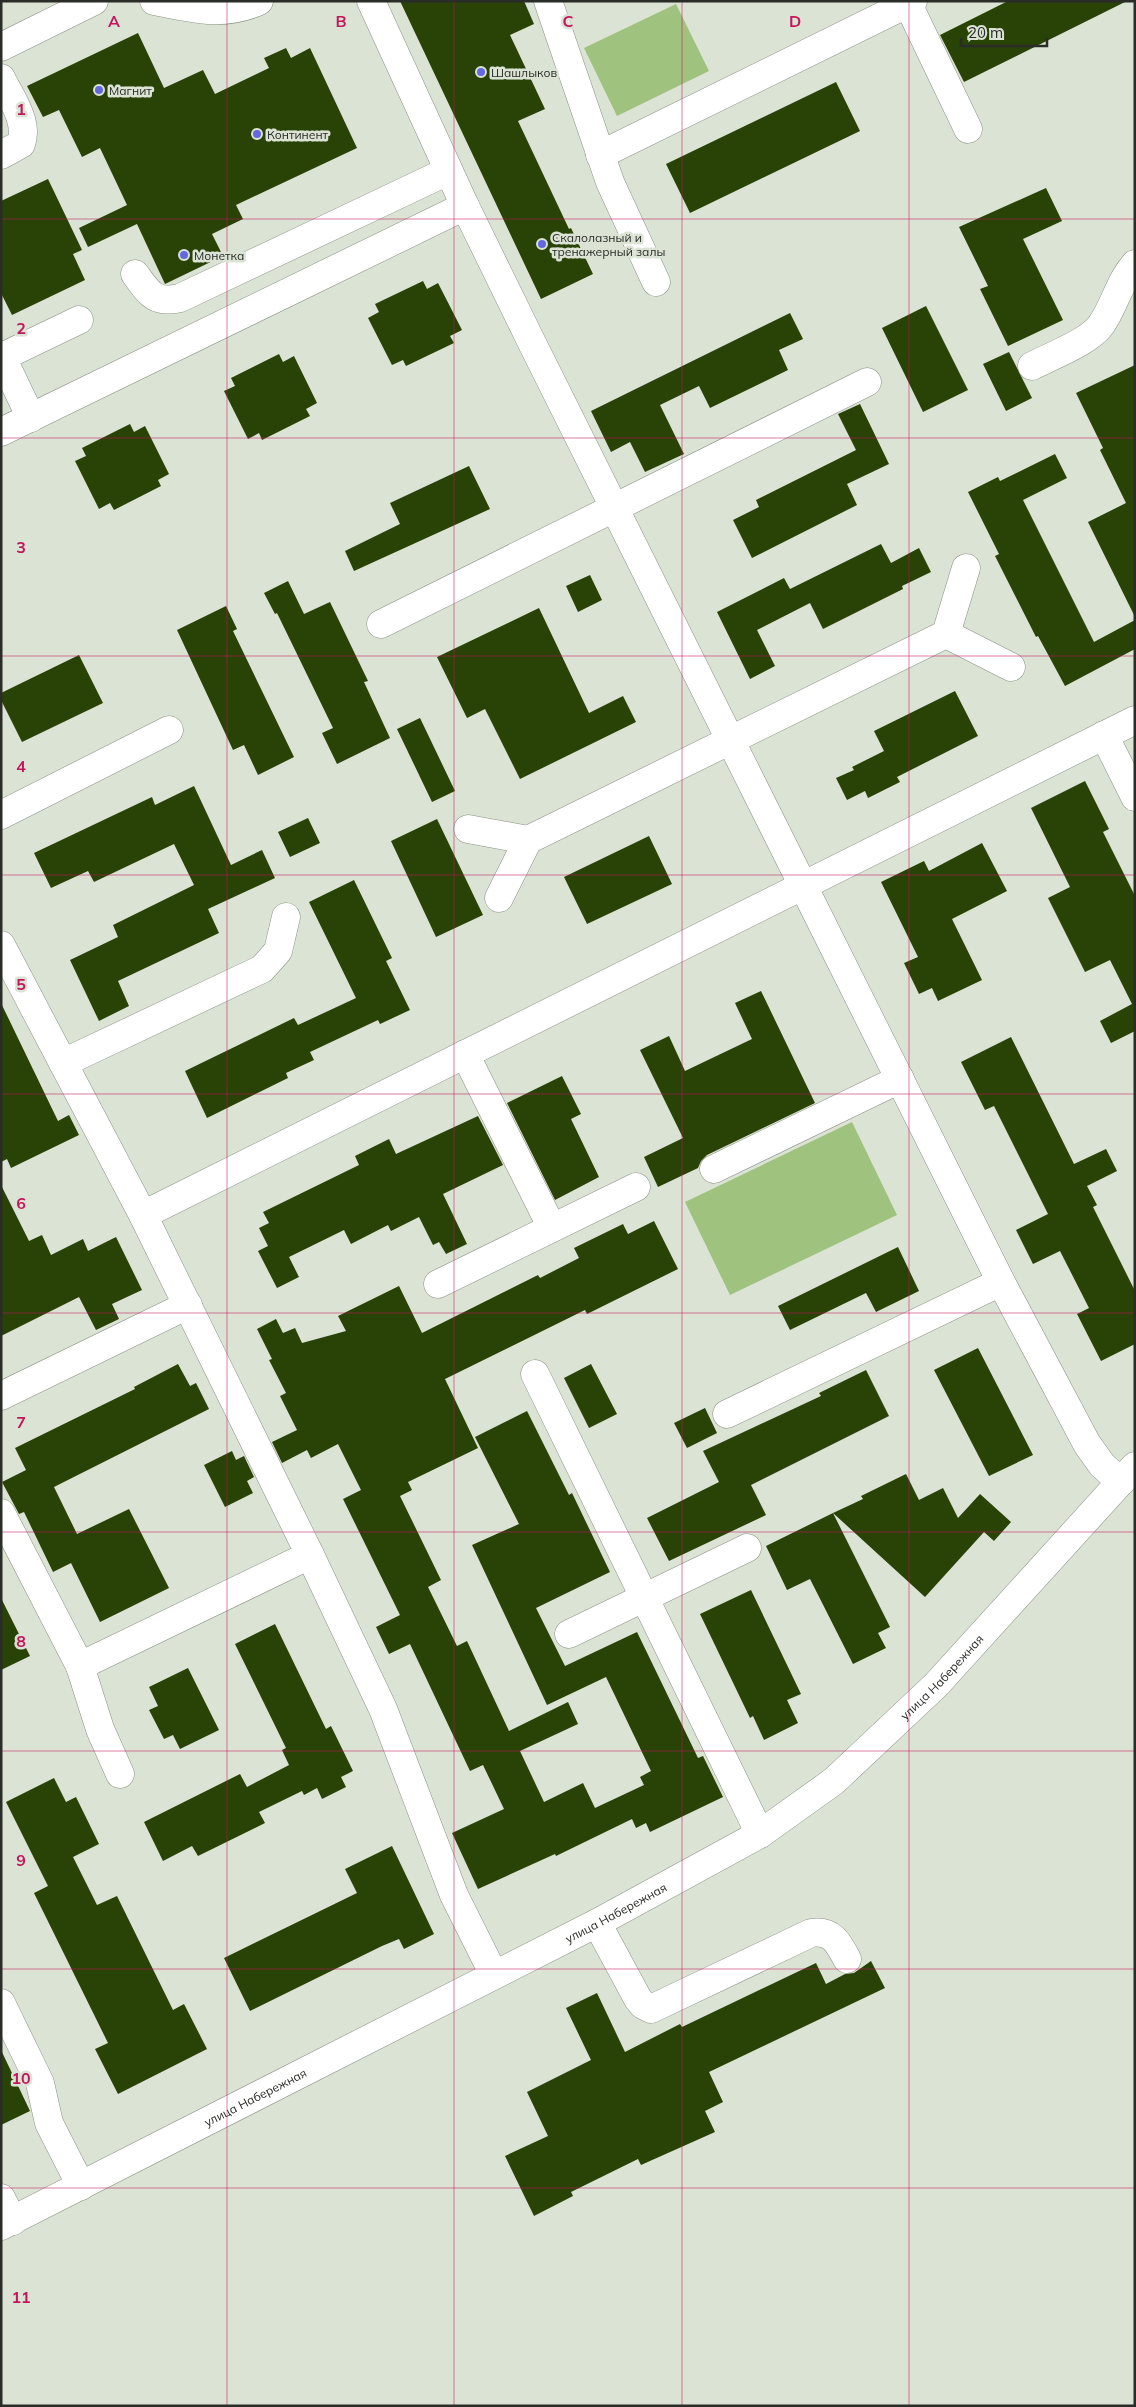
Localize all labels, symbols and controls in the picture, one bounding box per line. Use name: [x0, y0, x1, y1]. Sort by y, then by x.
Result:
text: A: [108, 11, 120, 31]
text: B: [335, 11, 347, 31]
text: C: [563, 11, 574, 31]
text: D: [789, 11, 801, 31]
scale bar: [961, 15, 1047, 47]
text: 20 m: [968, 23, 1003, 42]
place label: Шашлыков: [491, 65, 558, 80]
marker: Шашлыков: [475, 66, 487, 78]
place label: Магнит: [109, 83, 152, 98]
marker: Магнит: [93, 84, 105, 96]
text: 1: [16, 99, 26, 119]
place label: Континент: [267, 127, 329, 142]
marker: Континент: [251, 128, 263, 140]
place label: Скалолазный и тренажерный залы: [552, 230, 665, 259]
marker: Скалолазный и тренажерный залы: [536, 238, 548, 250]
place label: Монетка: [194, 248, 244, 263]
marker: Монетка: [178, 249, 190, 261]
text: 2: [16, 318, 26, 338]
text: 3: [16, 537, 26, 557]
text: 4: [16, 756, 26, 776]
text: 5: [16, 974, 26, 994]
text: 6: [16, 1193, 26, 1213]
text: 7: [16, 1412, 26, 1432]
text: 8: [16, 1631, 26, 1651]
street label: улица Набережная: [897, 1631, 986, 1723]
text: 9: [16, 1850, 26, 1870]
street label: улица Набережная: [562, 1879, 669, 1946]
street label: улица Набережная: [201, 2065, 309, 2129]
text: 10: [11, 2068, 31, 2088]
text: 11: [11, 2287, 31, 2307]

